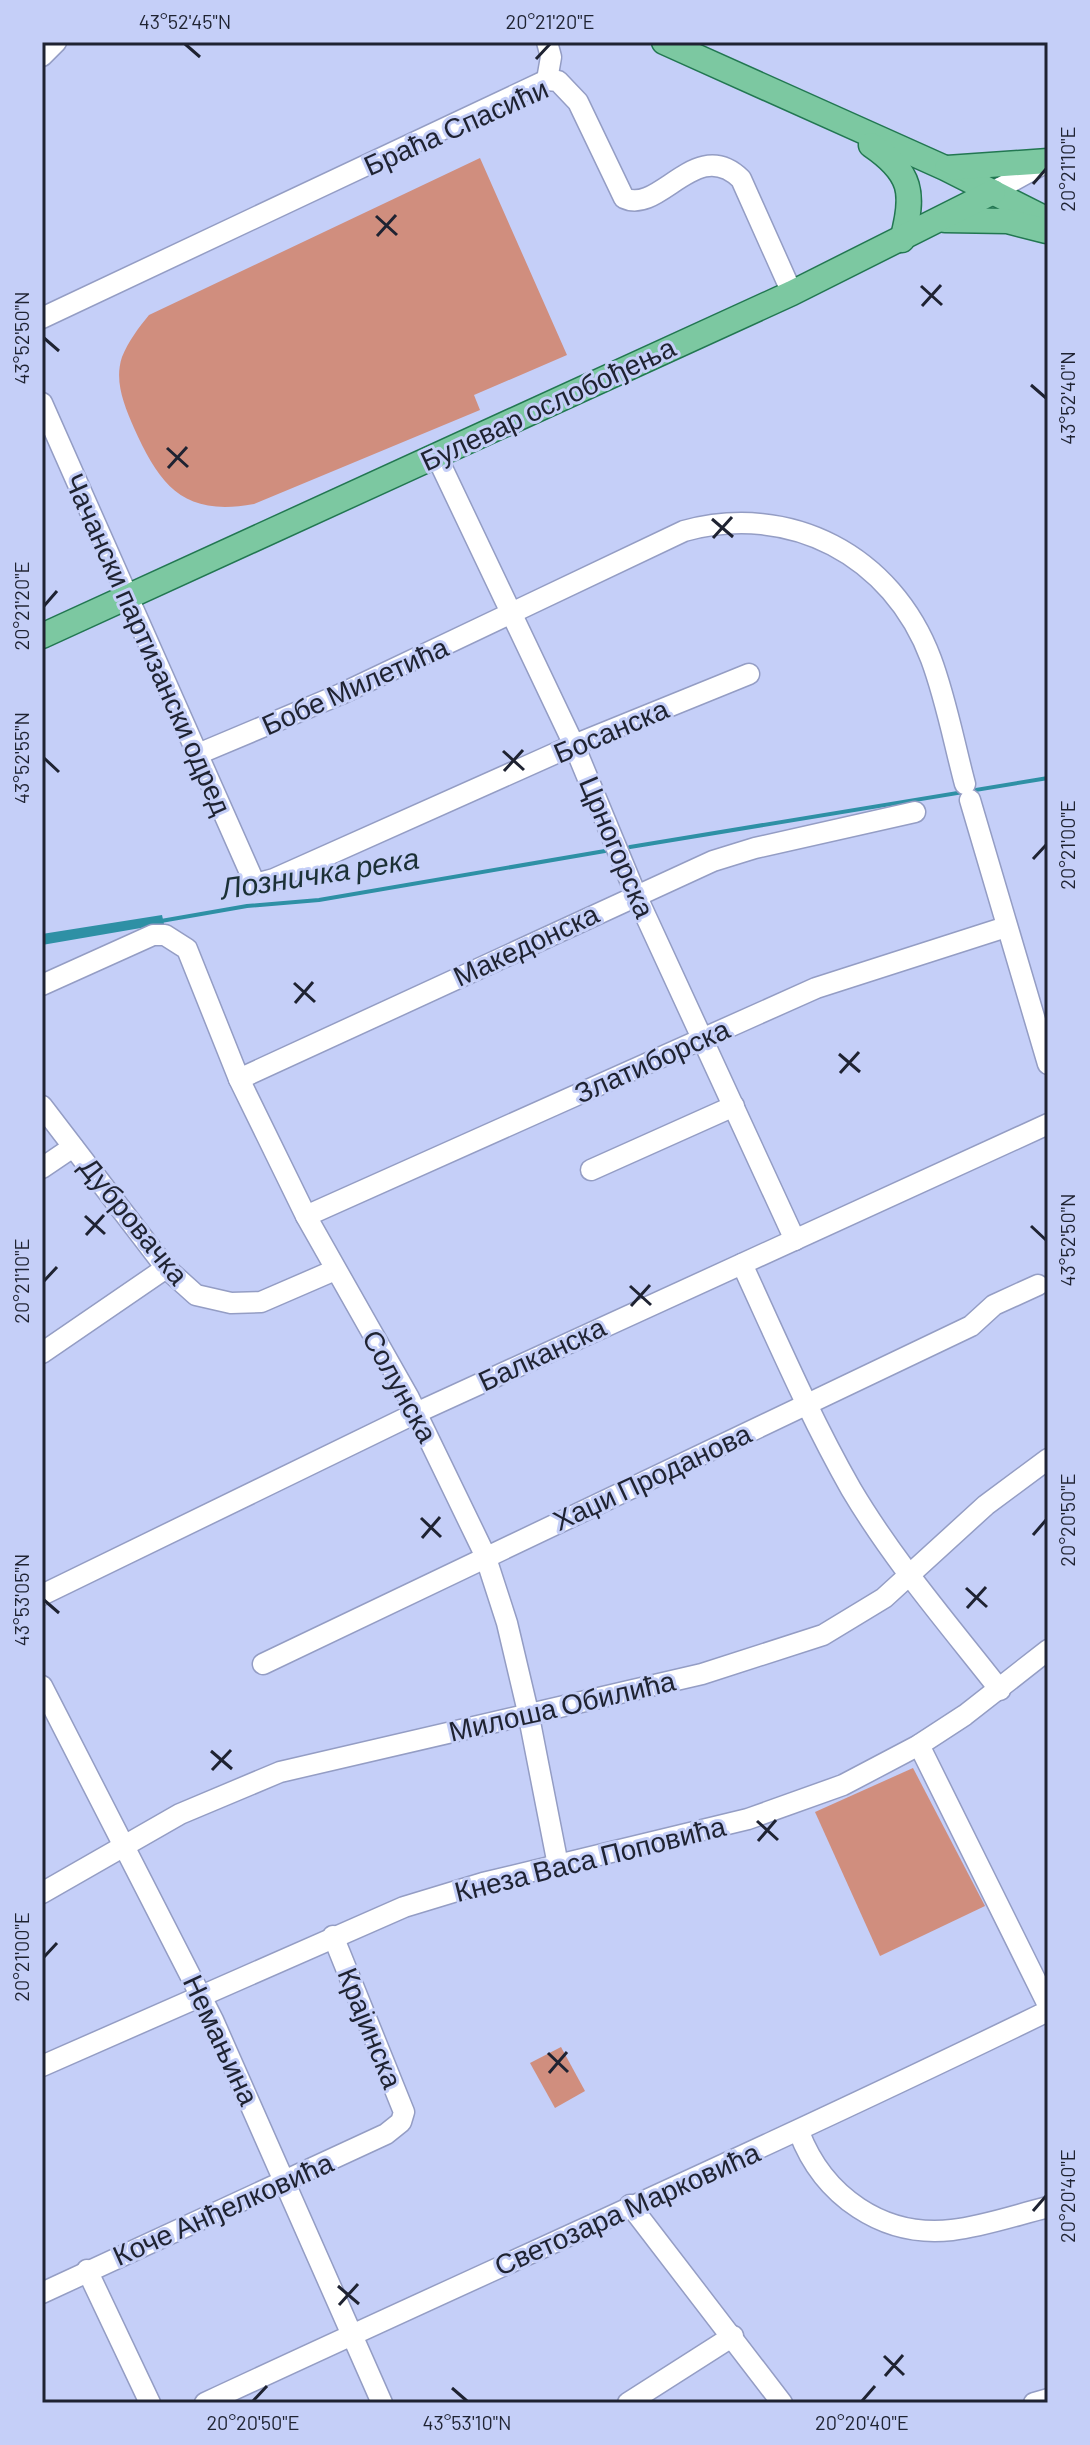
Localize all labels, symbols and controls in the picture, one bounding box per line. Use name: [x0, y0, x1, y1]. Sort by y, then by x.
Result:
text: 43°52'45"N: [139, 9, 231, 33]
text: 20°21'20"E: [505, 9, 595, 33]
street label: Браћа Спасићи: [358, 70, 553, 182]
text: 20°21'10"E: [1055, 126, 1079, 212]
text: 43°52'50"N: [9, 292, 33, 384]
street label: Булевар ослобођења: [415, 329, 681, 477]
text: 43°52'40"N: [1055, 351, 1079, 445]
street label: Чачански партизански одред: [58, 467, 240, 820]
text: 20°21'20"E: [9, 561, 33, 651]
street label: Бобе Милетића: [256, 629, 453, 741]
street label: Босанска: [548, 691, 674, 769]
text: 43°52'55"N: [9, 712, 33, 804]
street label: Црногорска: [573, 771, 663, 923]
text: 20°21'00"E: [1055, 800, 1079, 890]
water label: Лозничка река: [216, 839, 422, 906]
street label: Македонска: [447, 895, 604, 993]
street label: Златиборска: [569, 1011, 735, 1109]
street label: Дубровачка: [73, 1150, 197, 1291]
text: 43°52'50"N: [1055, 1194, 1079, 1286]
text: 20°21'10"E: [9, 1238, 33, 1324]
street label: Балканска: [472, 1309, 611, 1397]
street label: Солунска: [356, 1323, 446, 1448]
street label: Хаџи Проданова: [547, 1415, 756, 1537]
text: 20°20'50"E: [1055, 1473, 1079, 1567]
text: 43°53'05"N: [9, 1554, 33, 1646]
street label: Милоша Обилића: [445, 1662, 679, 1748]
street label: Кнеза Васа Поповића: [451, 1808, 729, 1908]
text: 20°21'00"E: [9, 1912, 33, 2002]
street label: Крајинска: [331, 1962, 411, 2093]
street label: Немањина: [177, 1969, 267, 2111]
street label: Светозара Марковића: [489, 2134, 765, 2282]
street label: Коче Анђелковића: [107, 2144, 338, 2272]
text: 20°20'40"E: [1055, 2149, 1079, 2243]
text: 20°20'50"E: [206, 2410, 300, 2434]
text: 43°53'10"N: [422, 2410, 512, 2434]
text: 20°20'40"E: [815, 2410, 909, 2434]

